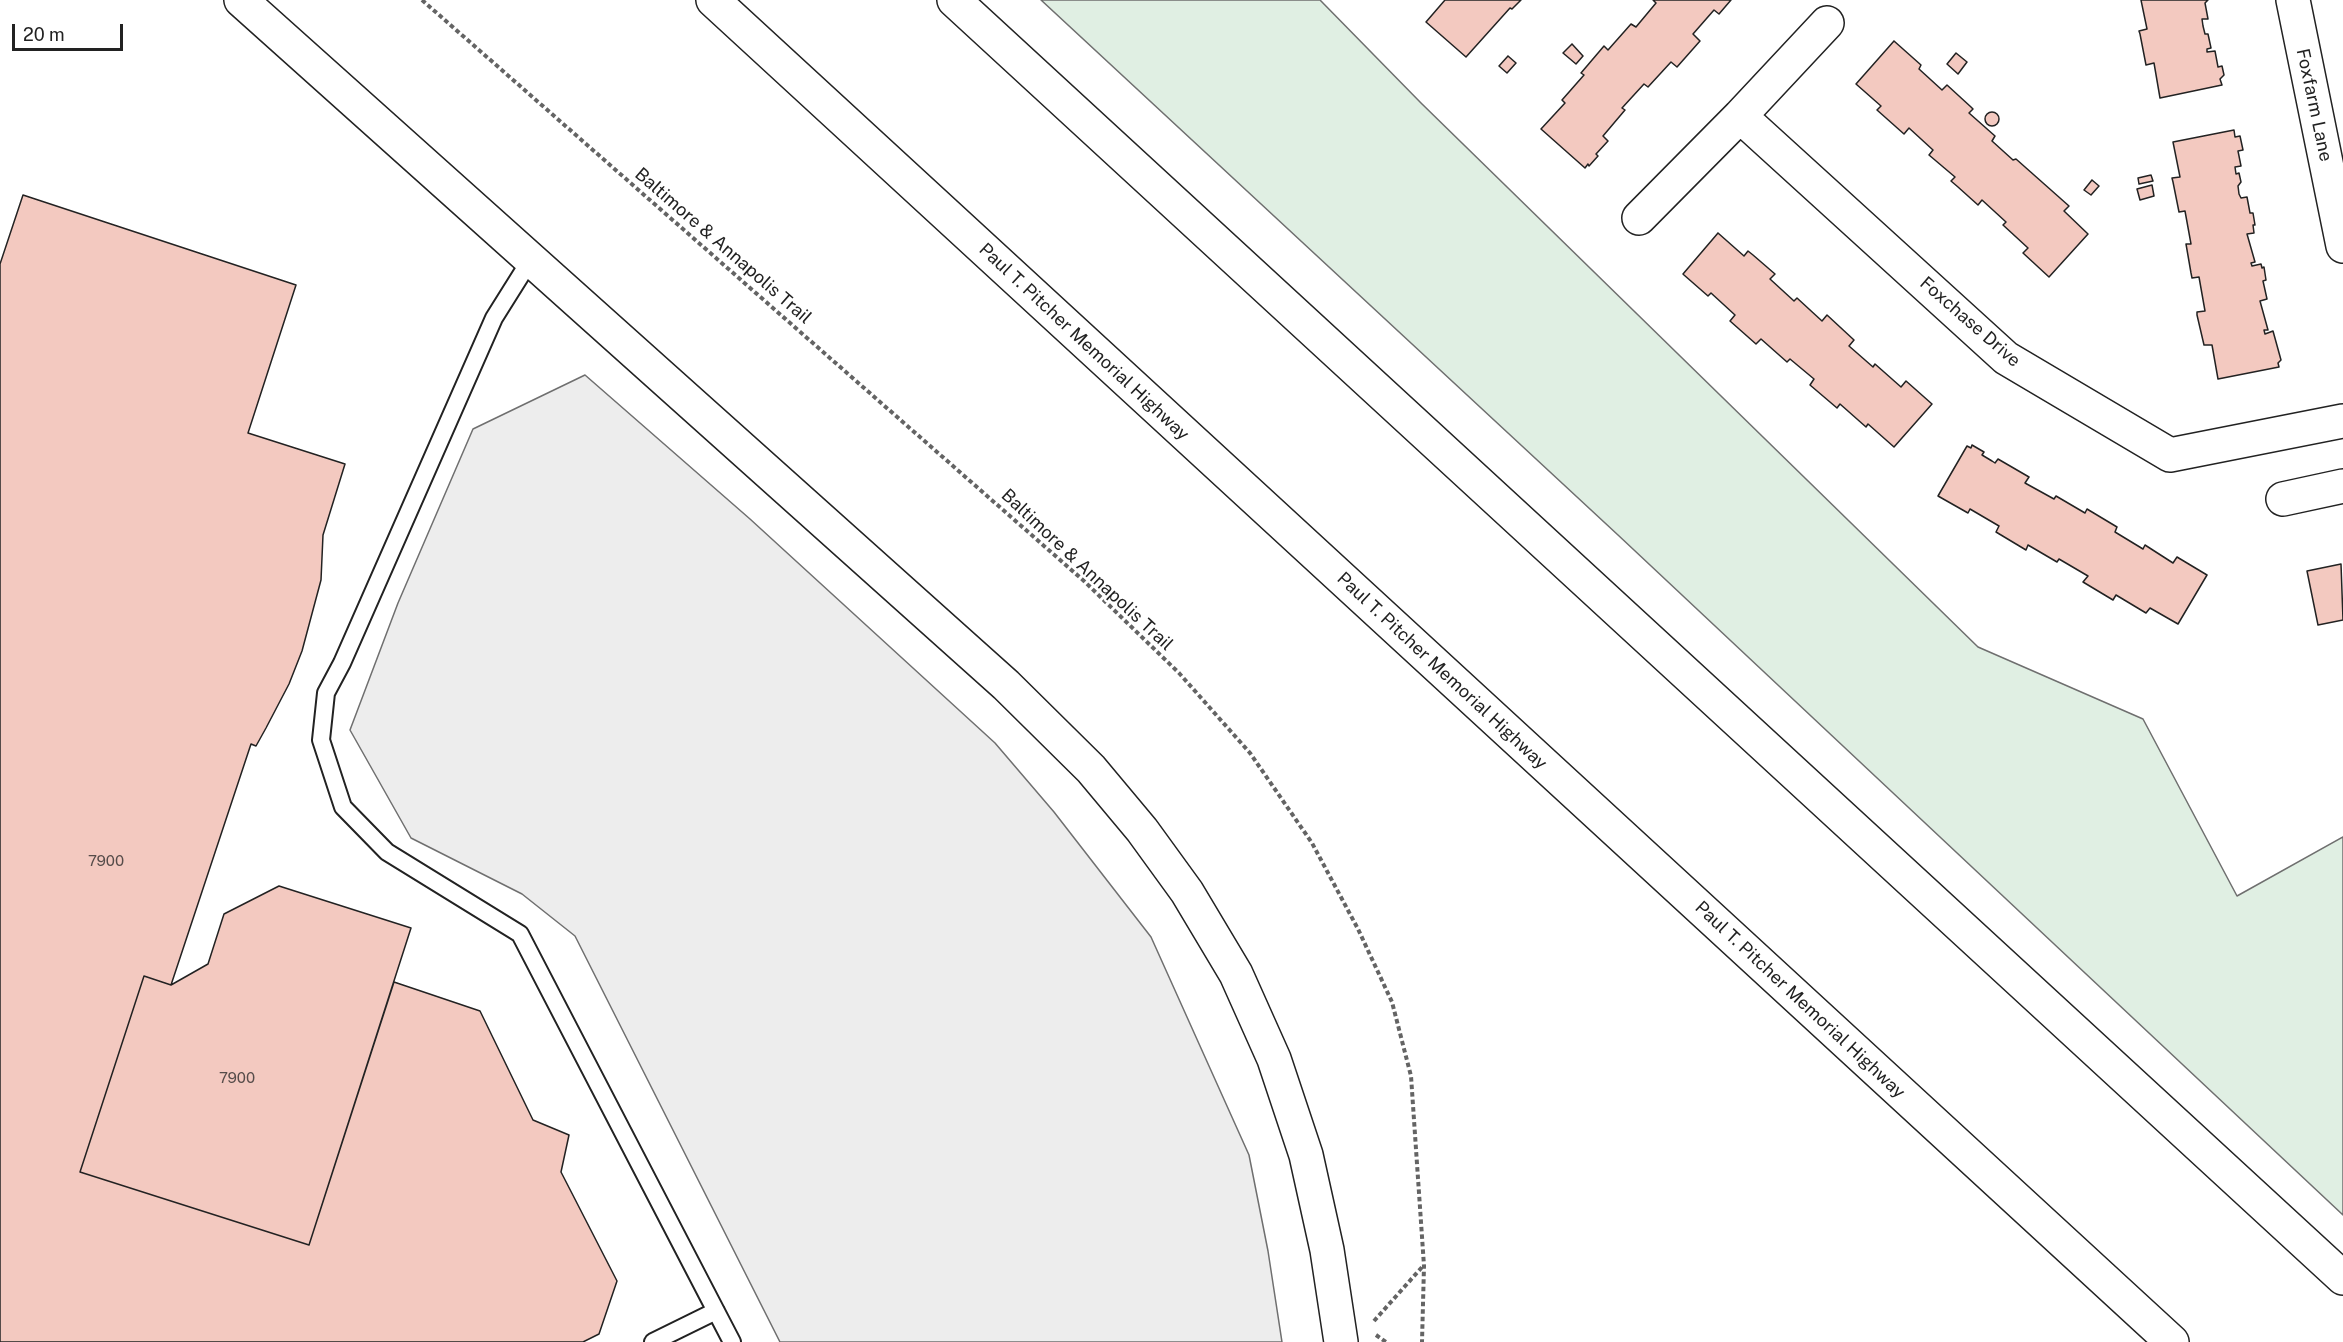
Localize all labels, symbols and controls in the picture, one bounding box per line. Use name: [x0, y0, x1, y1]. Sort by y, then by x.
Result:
scale bar: [15, 12, 126, 50]
text: 20 m: [23, 24, 65, 45]
street label: Foxfarm Lane: [2291, 47, 2337, 163]
street label: Baltimore & Annapolis Trail: [630, 163, 816, 329]
street label: Paul T. Pitcher Memorial Highway: [974, 239, 1194, 445]
street label: Foxchase Drive: [1915, 272, 2025, 372]
street label: Baltimore & Annapolis Trail: [997, 485, 1177, 655]
street label: Paul T. Pitcher Memorial Highway: [1332, 568, 1552, 774]
house number: 7900: [88, 852, 124, 870]
street label: Paul T. Pitcher Memorial Highway: [1690, 897, 1910, 1103]
house number: 7900: [219, 1069, 255, 1087]

